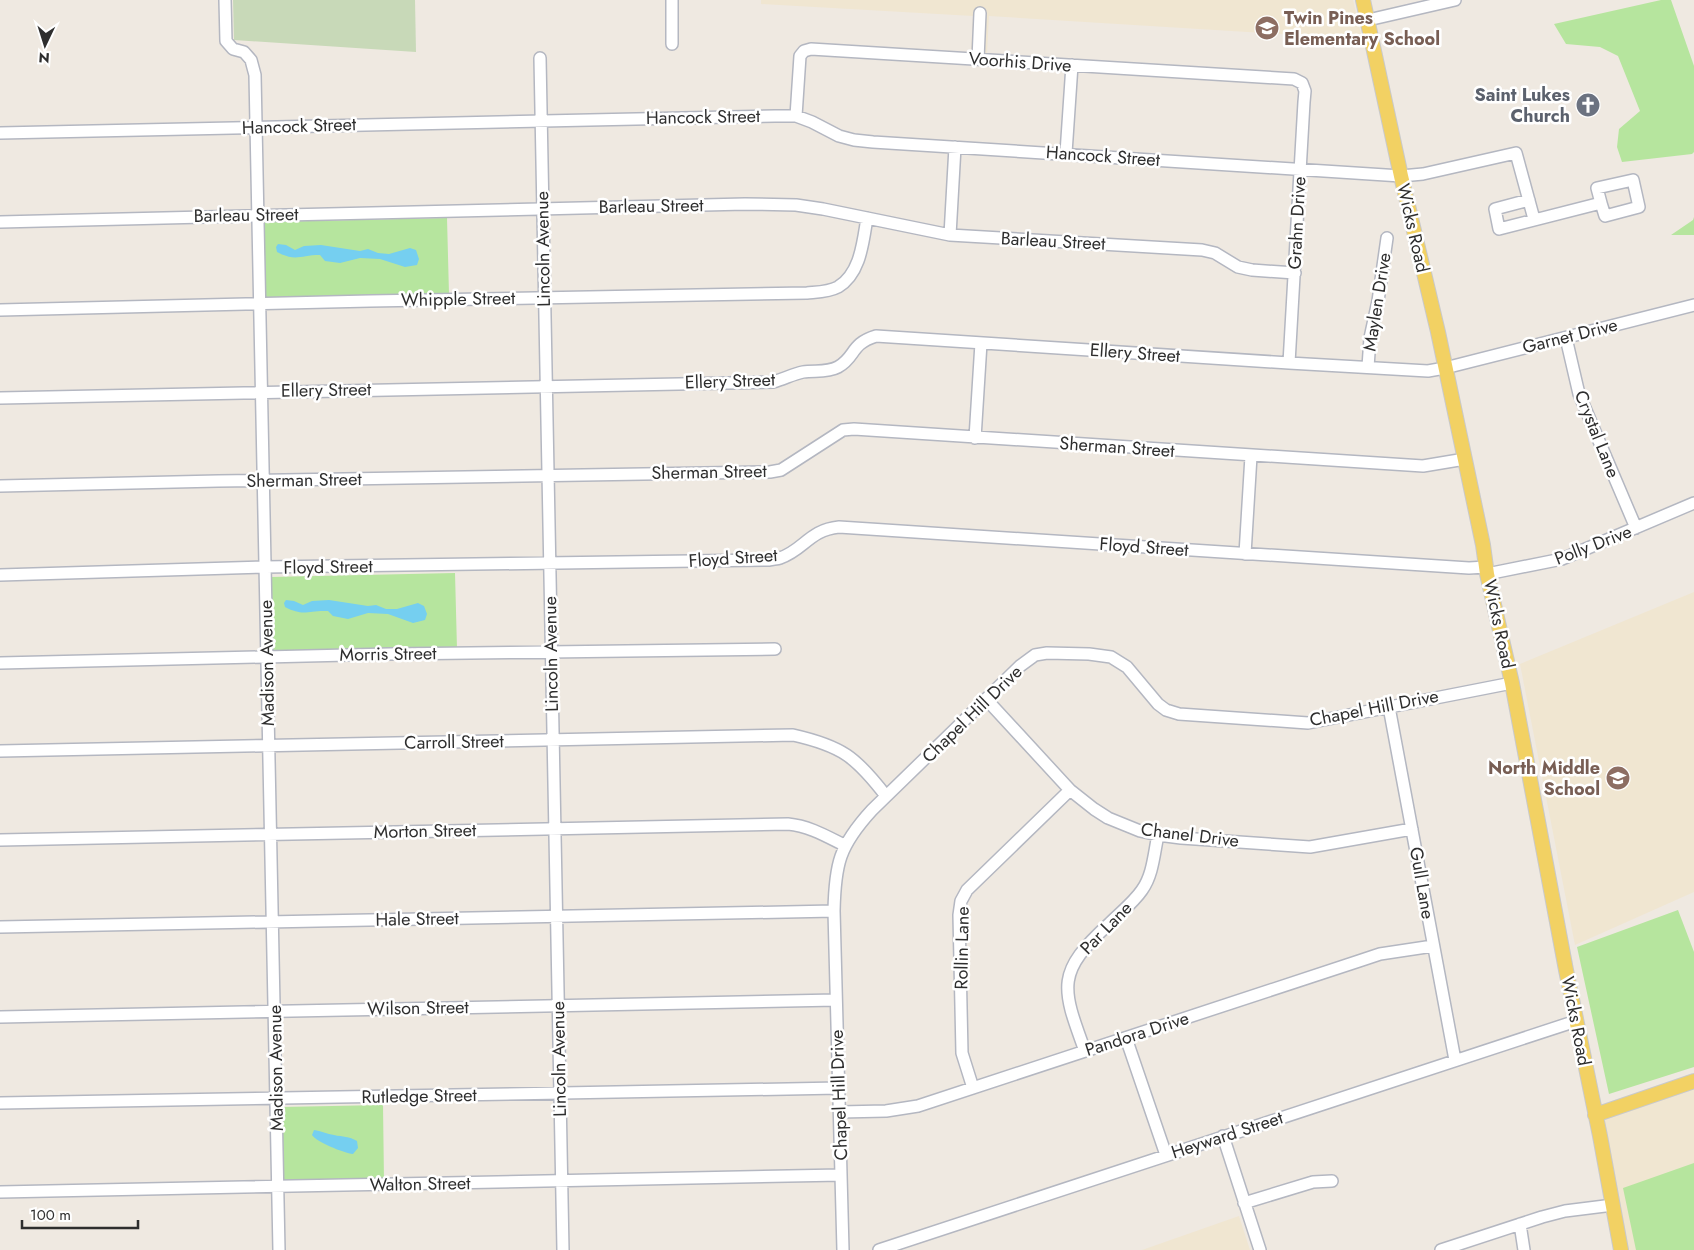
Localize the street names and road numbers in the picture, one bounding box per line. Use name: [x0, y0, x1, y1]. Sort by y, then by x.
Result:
street label: Voorhis Drive: [968, 45, 1072, 79]
street label: Hancock Street: [646, 103, 761, 131]
street label: Hancock Street: [241, 111, 357, 141]
street label: Hancock Street: [1045, 139, 1162, 173]
street label: Grahn Drive: [1282, 176, 1312, 270]
street label: Wicks Road: [1390, 181, 1436, 275]
street label: Lincoln Avenue: [529, 191, 557, 307]
street label: Barleau Street: [598, 192, 704, 220]
street label: Barleau Street: [193, 201, 299, 229]
street label: Barleau Street: [1000, 225, 1107, 257]
street label: Maylen Drive: [1356, 251, 1398, 353]
street label: Whipple Street: [401, 285, 516, 313]
street label: Garnet Drive: [1520, 312, 1620, 360]
street label: Ellery Street: [1089, 337, 1182, 369]
street label: Ellery Street: [684, 366, 776, 396]
street label: Ellery Street: [281, 376, 372, 404]
street label: Crystal Lane: [1568, 386, 1626, 482]
street label: Sherman Street: [1059, 430, 1176, 464]
street label: Sherman Street: [651, 458, 768, 486]
street label: Sherman Street: [246, 466, 363, 494]
street label: Polly Drive: [1551, 518, 1635, 572]
street label: Floyd Street: [1099, 531, 1190, 563]
street label: Floyd Street: [688, 542, 779, 574]
street label: Floyd Street: [283, 553, 374, 581]
street label: Wicks Road: [1477, 577, 1521, 671]
street label: Lincoln Avenue: [537, 596, 565, 712]
street label: Madison Avenue: [253, 600, 281, 726]
street label: Morris Street: [339, 640, 437, 668]
street label: Chapel Hill Drive: [916, 659, 1028, 769]
street label: Chapel Hill Drive: [1307, 683, 1441, 733]
street label: Carroll Street: [404, 728, 505, 756]
street label: Chanel Drive: [1139, 816, 1241, 854]
street label: Morton Street: [374, 817, 477, 845]
street label: Gull Lane: [1403, 845, 1441, 921]
street label: Par Lane: [1074, 896, 1138, 960]
street label: Hale Street: [375, 905, 460, 933]
street label: Rollin Lane: [948, 906, 976, 990]
street label: Wicks Road: [1555, 974, 1597, 1068]
street label: Wilson Street: [367, 994, 470, 1022]
street label: Lincoln Avenue: [545, 1001, 573, 1117]
street label: Madison Avenue: [262, 1005, 290, 1131]
street label: Pandora Drive: [1082, 1005, 1192, 1063]
street label: Chapel Hill Drive: [824, 1029, 854, 1161]
street label: Rutledge Street: [361, 1082, 478, 1110]
street label: Heyward Street: [1168, 1105, 1287, 1165]
street label: Walton Street: [369, 1170, 471, 1198]

